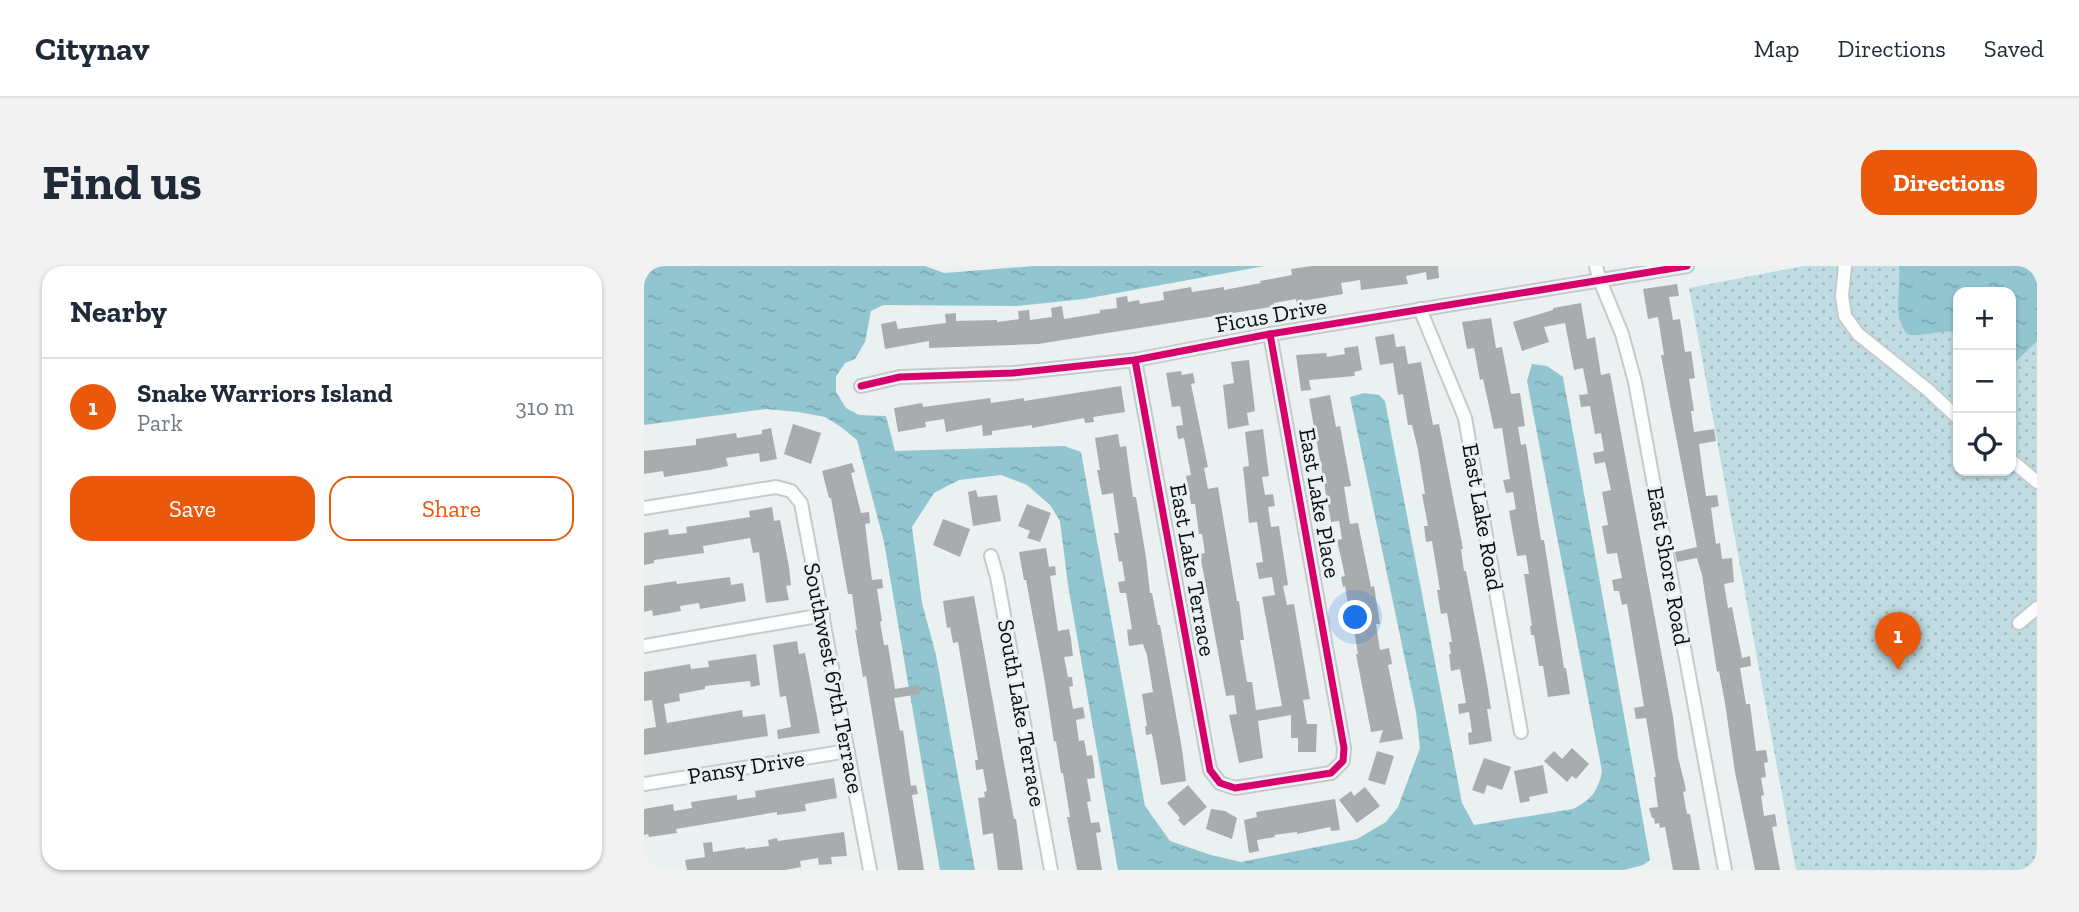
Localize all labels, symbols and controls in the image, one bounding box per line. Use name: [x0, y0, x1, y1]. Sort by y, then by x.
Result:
text: Citynav: [35, 29, 150, 68]
text: Map: [1754, 34, 1800, 63]
text: Directions: [1838, 34, 1946, 63]
text: Saved: [1984, 34, 2044, 63]
button: Directions: [1861, 150, 2037, 215]
text: Find us: [42, 153, 202, 212]
map controls: [1953, 287, 2016, 476]
button: +: [1953, 287, 2016, 350]
street label: Ficus Drive: [1213, 291, 1329, 339]
text: Nearby: [70, 294, 167, 330]
button: −: [1953, 350, 2016, 413]
text: Snake Warriors Island: [137, 377, 393, 409]
text: 1: [88, 393, 98, 421]
text: 310 m: [516, 393, 574, 421]
text: Park: [137, 409, 183, 437]
button: locate: [1953, 413, 2016, 476]
street label: East Lake Place: [1293, 426, 1347, 580]
street label: East Lake Road: [1456, 441, 1510, 593]
button: Save: [70, 476, 315, 541]
button: Share: [329, 476, 574, 541]
street label: East Lake Terrace: [1164, 482, 1222, 658]
street label: East Shore Road: [1641, 485, 1697, 648]
street label: Southwest 67th Terrace: [798, 560, 870, 796]
your location: [1338, 600, 1372, 634]
pin: 1: [1875, 612, 1921, 670]
street label: South Lake Terrace: [992, 617, 1052, 809]
street label: Pansy Drive: [686, 744, 806, 790]

